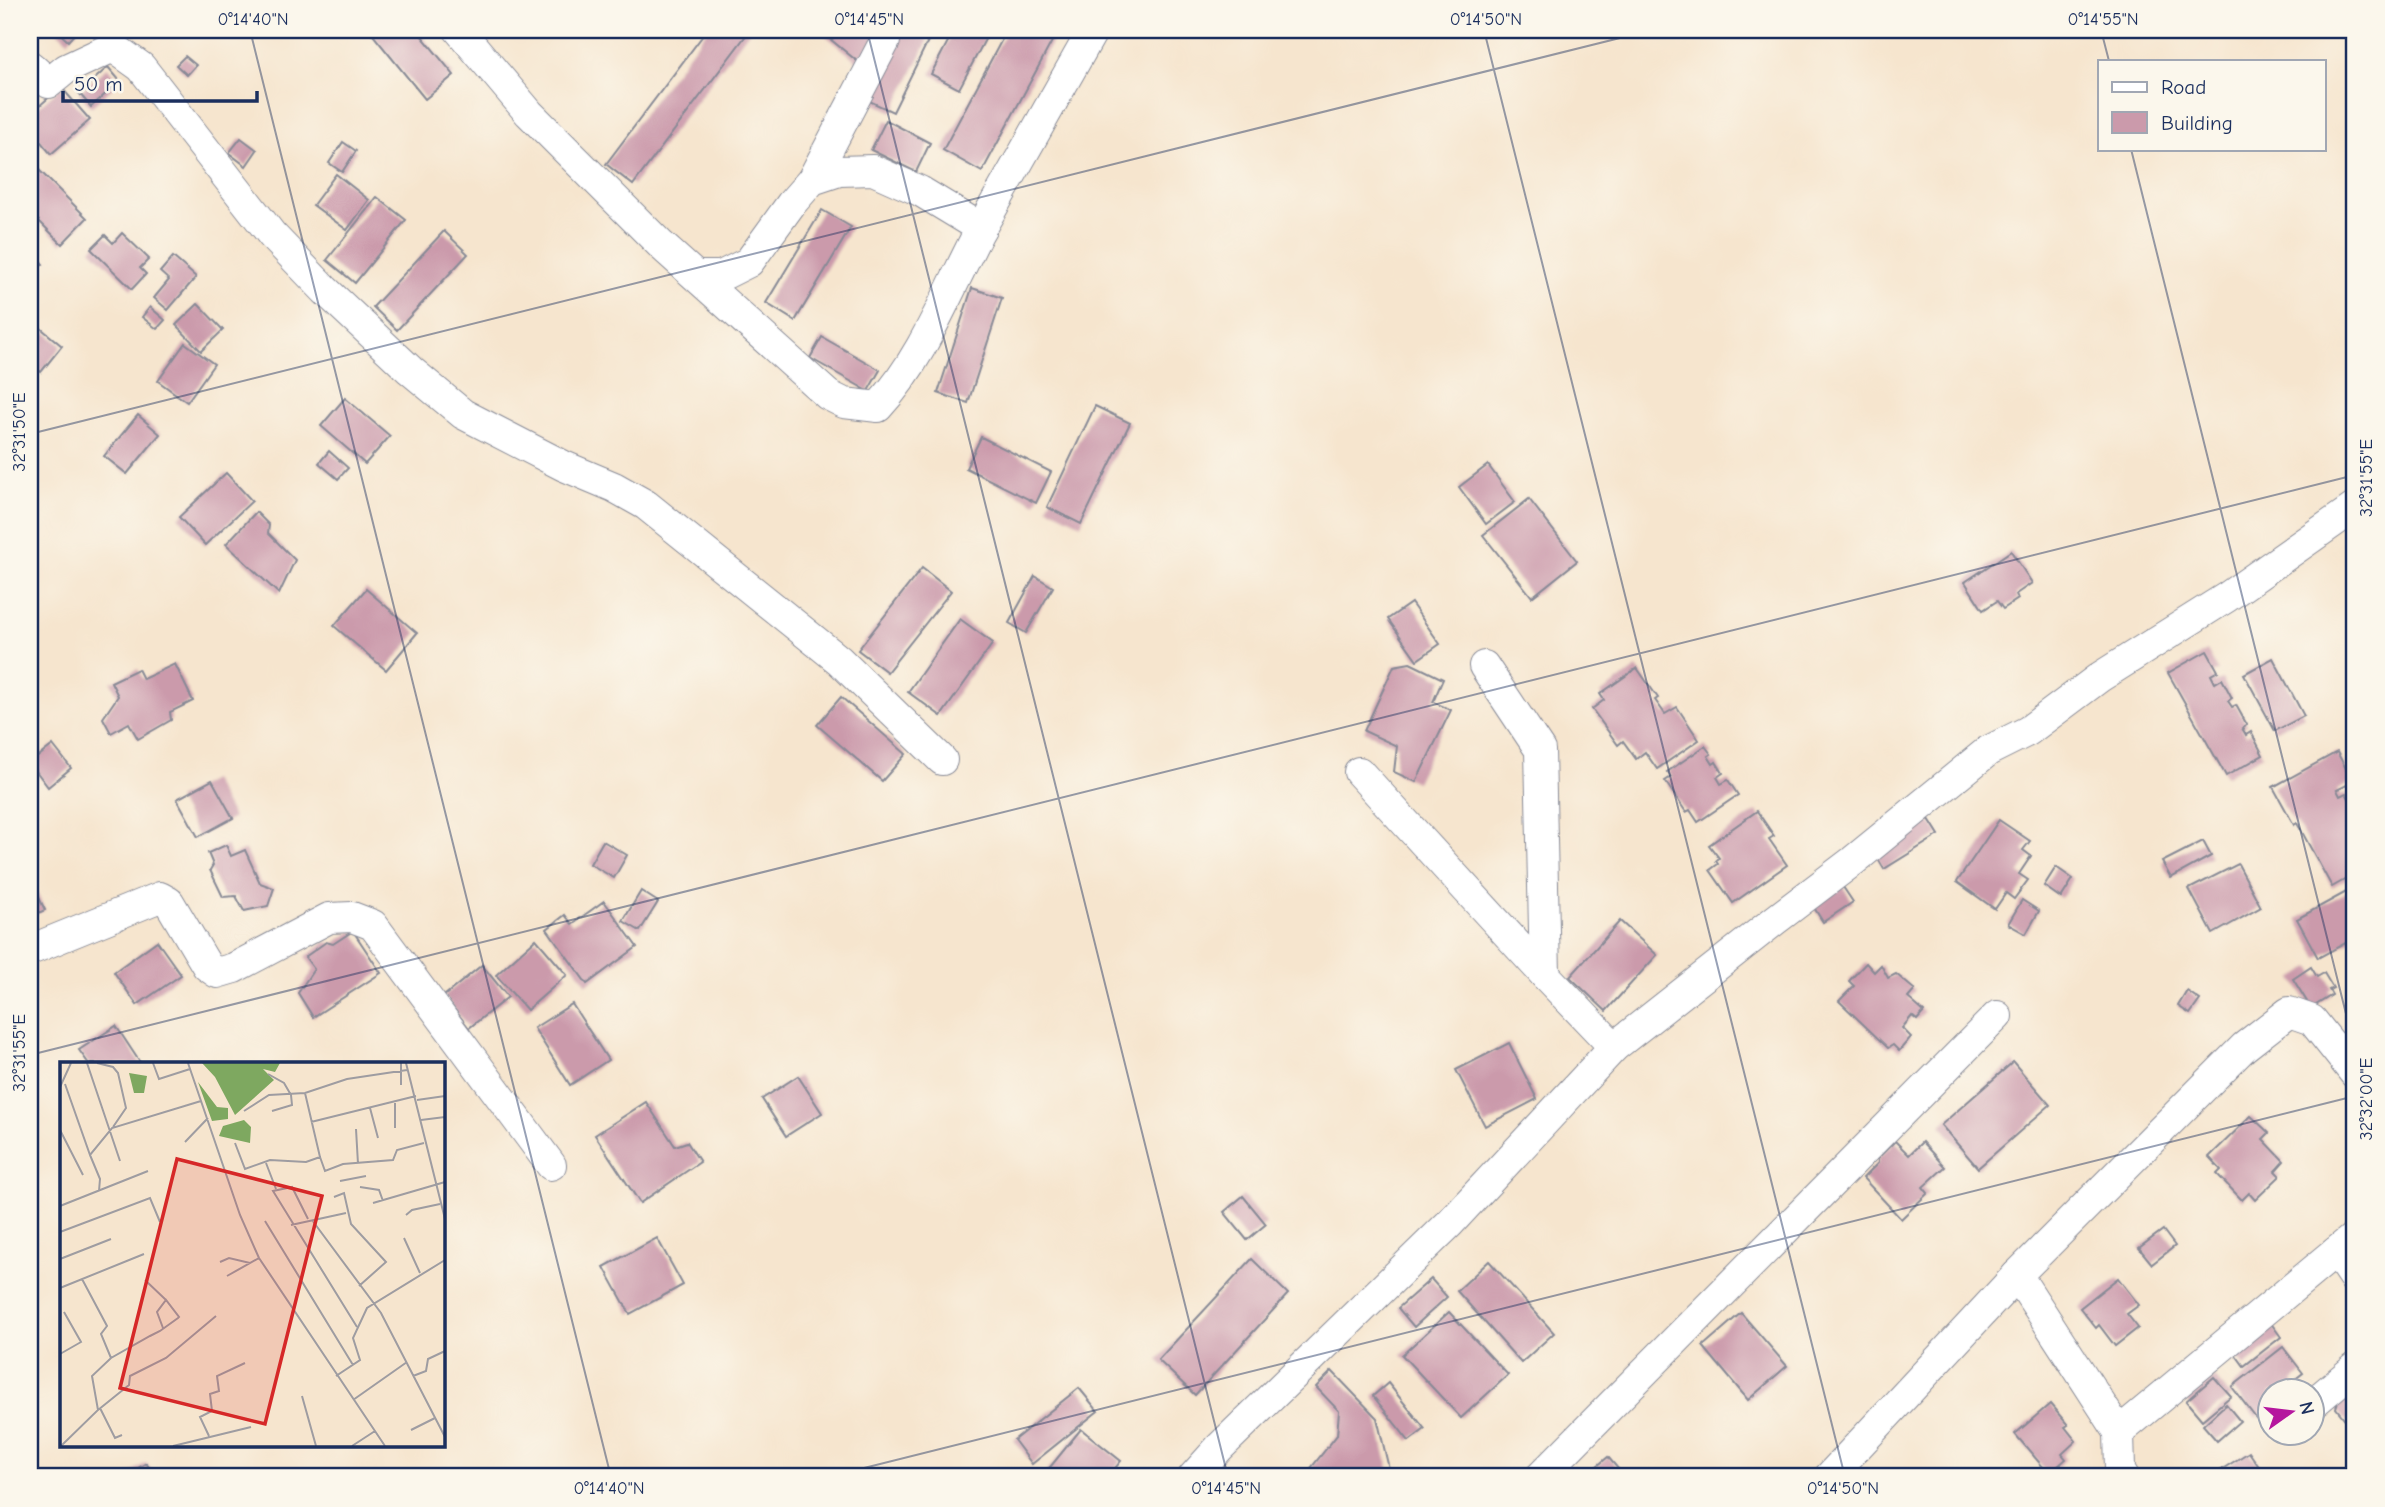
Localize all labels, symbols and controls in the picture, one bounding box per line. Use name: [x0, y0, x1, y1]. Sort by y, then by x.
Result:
text: 0°14'40"N: [217, 9, 289, 30]
text: 0°14'45"N: [834, 9, 904, 30]
text: 0°14'50"N: [1450, 9, 1522, 30]
text: 0°14'55"N: [2067, 9, 2139, 30]
scale bar: [63, 60, 257, 104]
legend: [2098, 60, 2326, 150]
text: 50 m: [74, 72, 123, 96]
text: Road: [2161, 75, 2206, 99]
text: Building: [2161, 111, 2233, 135]
text: 32°31'50"E: [9, 392, 30, 472]
text: 32°31'55"E: [2356, 439, 2377, 517]
text: 32°31'55"E: [9, 1014, 30, 1092]
text: 32°32'00"E: [2356, 1057, 2377, 1140]
inset map: [60, 1062, 444, 1448]
north arrow: [2256, 1378, 2326, 1448]
text: N: [2294, 1399, 2319, 1417]
text: 0°14'40"N: [573, 1478, 645, 1499]
text: 0°14'45"N: [1191, 1478, 1261, 1499]
text: 0°14'50"N: [1807, 1478, 1879, 1499]

